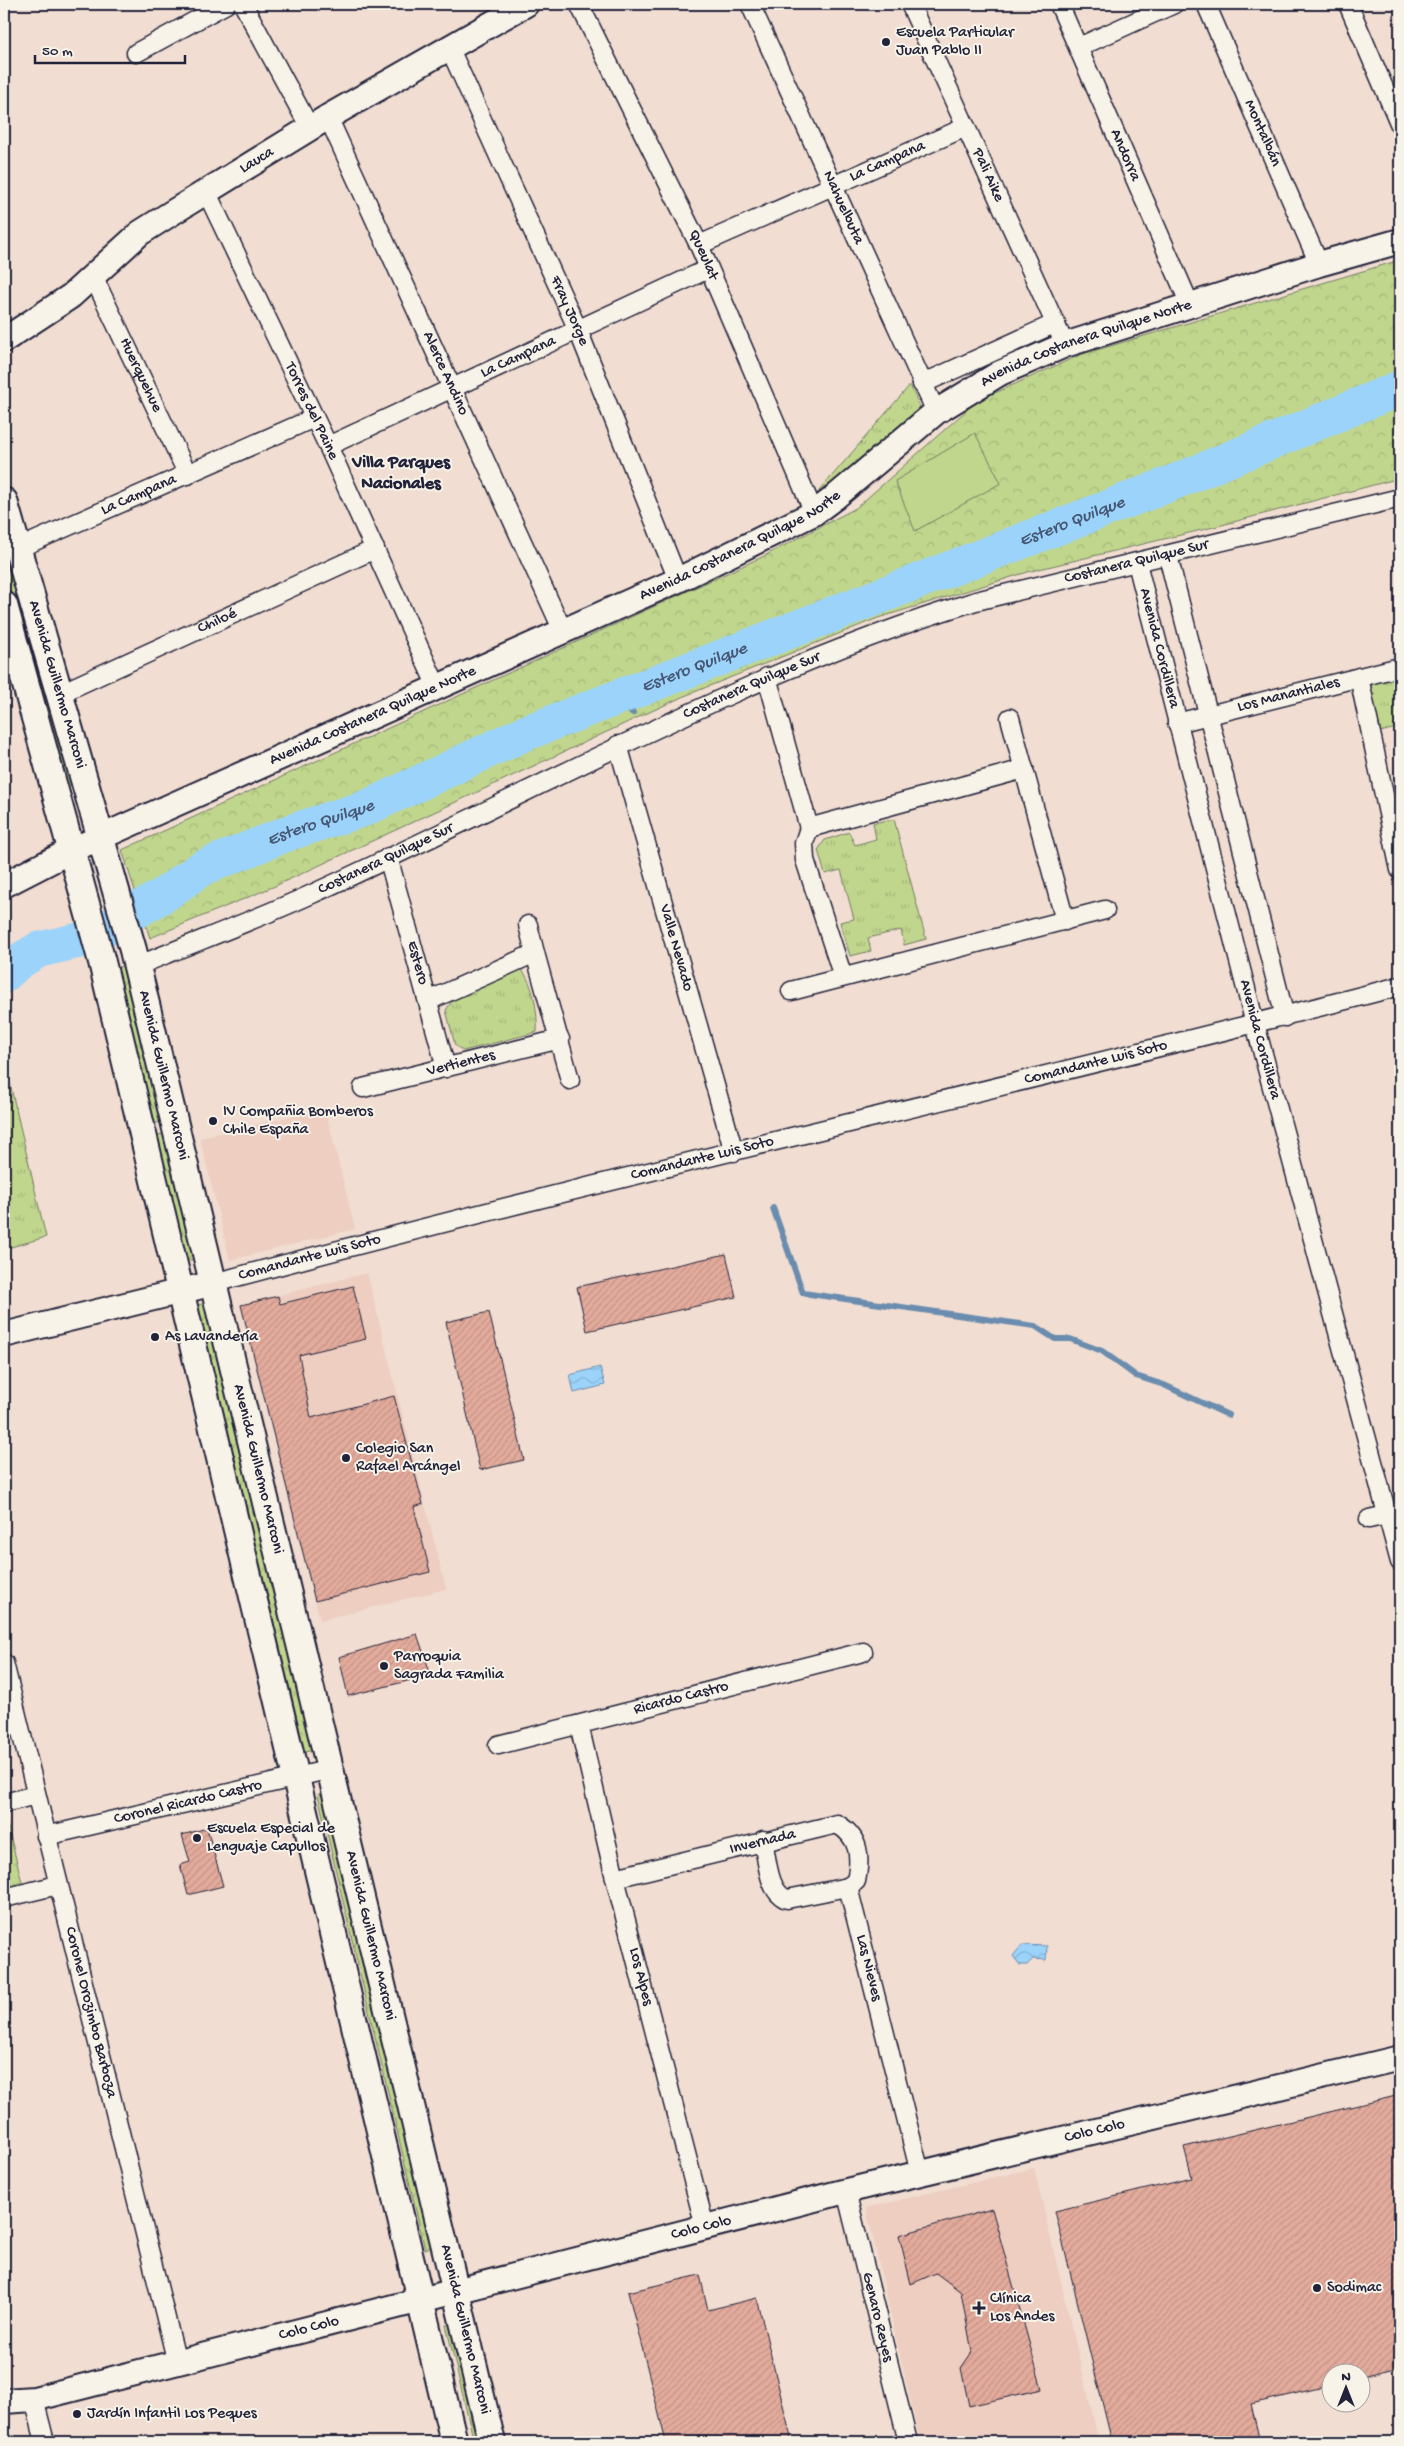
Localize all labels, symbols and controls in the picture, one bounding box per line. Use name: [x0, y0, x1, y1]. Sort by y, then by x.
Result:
place label: Escuela Particular Juan Pablo II: [896, 24, 1015, 61]
scale bar: [35, 32, 185, 64]
marker: Escuela Particular Juan Pablo II: [880, 36, 892, 48]
text: 50 m: [42, 43, 73, 61]
street label: Montalbán: [1239, 97, 1285, 170]
street label: Andorra: [1105, 126, 1145, 185]
street label: La Campana: [847, 136, 929, 187]
street label: Lauca: [236, 142, 278, 178]
street label: Pali Aike: [967, 144, 1009, 206]
street label: Nahuelbuta: [818, 168, 868, 249]
street label: Queulat: [683, 227, 723, 284]
street label: Fray Jorge: [545, 272, 593, 349]
street label: Avenida Costanera Quilque Norte: [977, 296, 1195, 392]
street label: Alerce Andino: [418, 328, 473, 418]
street label: La Campana: [478, 331, 560, 383]
street label: Huerquehue: [115, 335, 167, 416]
street label: Torres del Paine: [279, 358, 343, 464]
district label: Villa Parques Nacionales: [351, 453, 451, 495]
street label: La Campana: [98, 470, 181, 520]
street label: Avenida Costanera Quilque Norte: [637, 486, 846, 605]
water label: Estero Quilque: [1016, 491, 1128, 552]
street label: Costanera Quilque Sur: [1063, 535, 1212, 589]
street label: Avenida Cordillera: [1134, 586, 1184, 711]
street label: Avenida Guillermo Marconi: [24, 598, 90, 771]
street label: Chiloé: [195, 604, 241, 638]
water label: Estero Quilque: [639, 638, 751, 698]
street label: Costanera Quilque Sur: [680, 647, 824, 724]
street label: Avenida Costanera Quilque Norte: [267, 661, 480, 770]
street label: Los Manantiales: [1236, 673, 1343, 717]
water label: Estero Quilque: [264, 795, 378, 851]
street label: Costanera Quilque Sur: [315, 818, 458, 899]
street label: Valle Nevado: [654, 901, 697, 993]
street label: Estero: [402, 939, 432, 987]
street label: Avenida Cordillera: [1235, 978, 1285, 1103]
street label: Avenida Guillermo Marconi: [134, 988, 193, 1162]
street label: Comandante Luis Soto: [1023, 1036, 1169, 1090]
street label: Vertientes: [424, 1046, 498, 1081]
place label: IV Compañia Bomberos Chile España: [223, 1103, 374, 1140]
marker: IV Compañia Bomberos Chile España: [207, 1115, 219, 1127]
street label: Comandante Luis Soto: [629, 1132, 776, 1185]
street label: Comandante Luis Soto: [236, 1230, 383, 1285]
place label: As Lavandería: [165, 1328, 259, 1347]
marker: As Lavandería: [149, 1331, 161, 1343]
street label: Avenida Guillermo Marconi: [228, 1382, 287, 1556]
place label: Colegio San Rafael Arcángel: [356, 1440, 461, 1477]
marker: Colegio San Rafael Arcángel: [340, 1452, 352, 1464]
place label: Parroquia Sagrada Familia: [393, 1648, 505, 1685]
marker: Parroquia Sagrada Familia: [378, 1660, 390, 1672]
street label: Ricardo Castro: [632, 1677, 731, 1720]
street label: Coronel Ricardo Castro: [112, 1776, 264, 1829]
place label: Escuela Especial de Lenguaje Capullos: [207, 1820, 336, 1857]
street label: Invernada: [728, 1825, 799, 1859]
marker: Escuela Especial de Lenguaje Capullos: [191, 1832, 203, 1844]
street label: Avenida Guillermo Marconi: [341, 1849, 400, 2022]
street label: Coronel Orozimbo Barboza: [60, 1925, 121, 2101]
street label: Las Nieves: [851, 1933, 886, 2004]
street label: Los Alpes: [624, 1946, 657, 2009]
street label: Colo Colo: [1063, 2115, 1127, 2148]
street label: Colo Colo: [669, 2211, 734, 2245]
street label: Avenida Guillermo Marconi: [435, 2243, 495, 2416]
street label: Genaro Reyes: [857, 2271, 898, 2365]
place label: Sodimac: [1327, 2279, 1382, 2298]
marker: Sodimac: [1311, 2282, 1323, 2294]
place label: Clínica Los Andes: [990, 2290, 1056, 2327]
marker: Clínica Los Andes: [972, 2301, 986, 2315]
street label: Colo Colo: [277, 2312, 341, 2345]
north arrow: [1322, 2364, 1372, 2414]
text: N: [1341, 2369, 1351, 2386]
place label: Jardín Infantil Los Peques: [87, 2405, 258, 2424]
marker: Jardín Infantil Los Peques: [71, 2408, 83, 2420]

